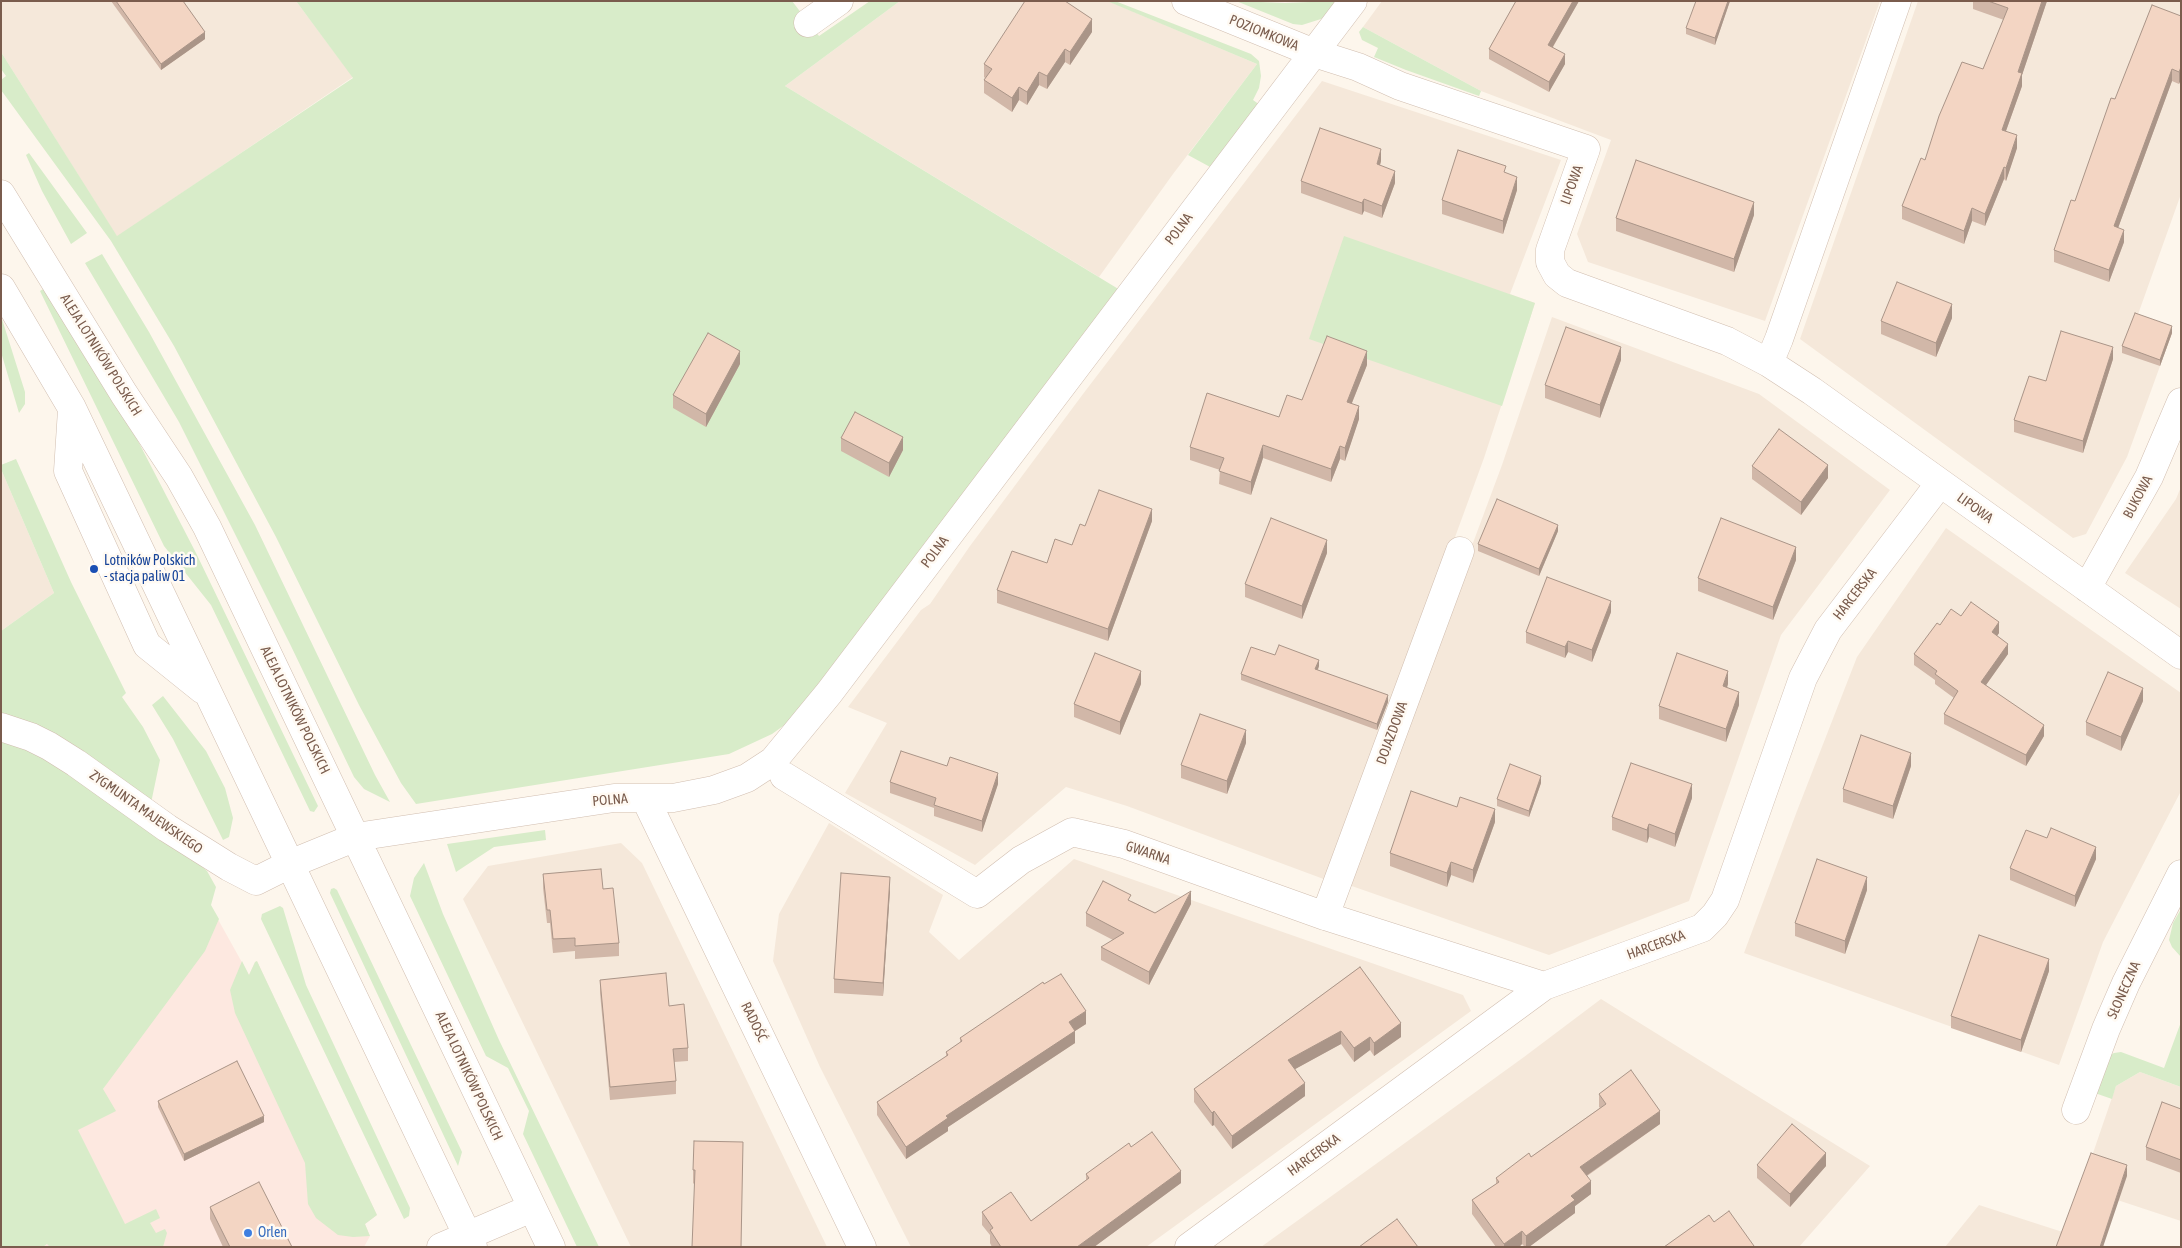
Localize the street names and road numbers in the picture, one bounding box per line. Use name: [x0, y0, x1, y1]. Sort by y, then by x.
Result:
street label: POZIOMKOWA: [1227, 11, 1301, 55]
street label: LIPOWA: [1557, 163, 1587, 207]
street label: POLNA: [1162, 210, 1196, 248]
street label: ALEJA LOTNIKÓW POLSKICH: [57, 291, 145, 419]
street label: BUKOWA: [2120, 473, 2156, 521]
street label: LIPOWA: [1954, 489, 1996, 527]
street label: POLNA: [918, 533, 952, 571]
street label: HARCERSKA: [1830, 565, 1880, 623]
street label: ALEJA LOTNIKÓW POLSKICH: [257, 643, 333, 777]
street label: DOJAZDOWA: [1373, 699, 1411, 767]
street label: ZYGMUNTA MAJEWSKIEGO: [86, 767, 206, 857]
street label: POLNA: [592, 790, 628, 810]
street label: GWARNA: [1123, 838, 1173, 868]
street label: HARCERSKA: [1625, 927, 1687, 963]
street label: SŁONECZNA: [2104, 959, 2144, 1021]
street label: RADOŚĆ: [737, 999, 771, 1045]
street label: ALEJA LOTNIKÓW POLSKICH: [432, 1009, 506, 1143]
street label: HARCERSKA: [1285, 1130, 1343, 1180]

